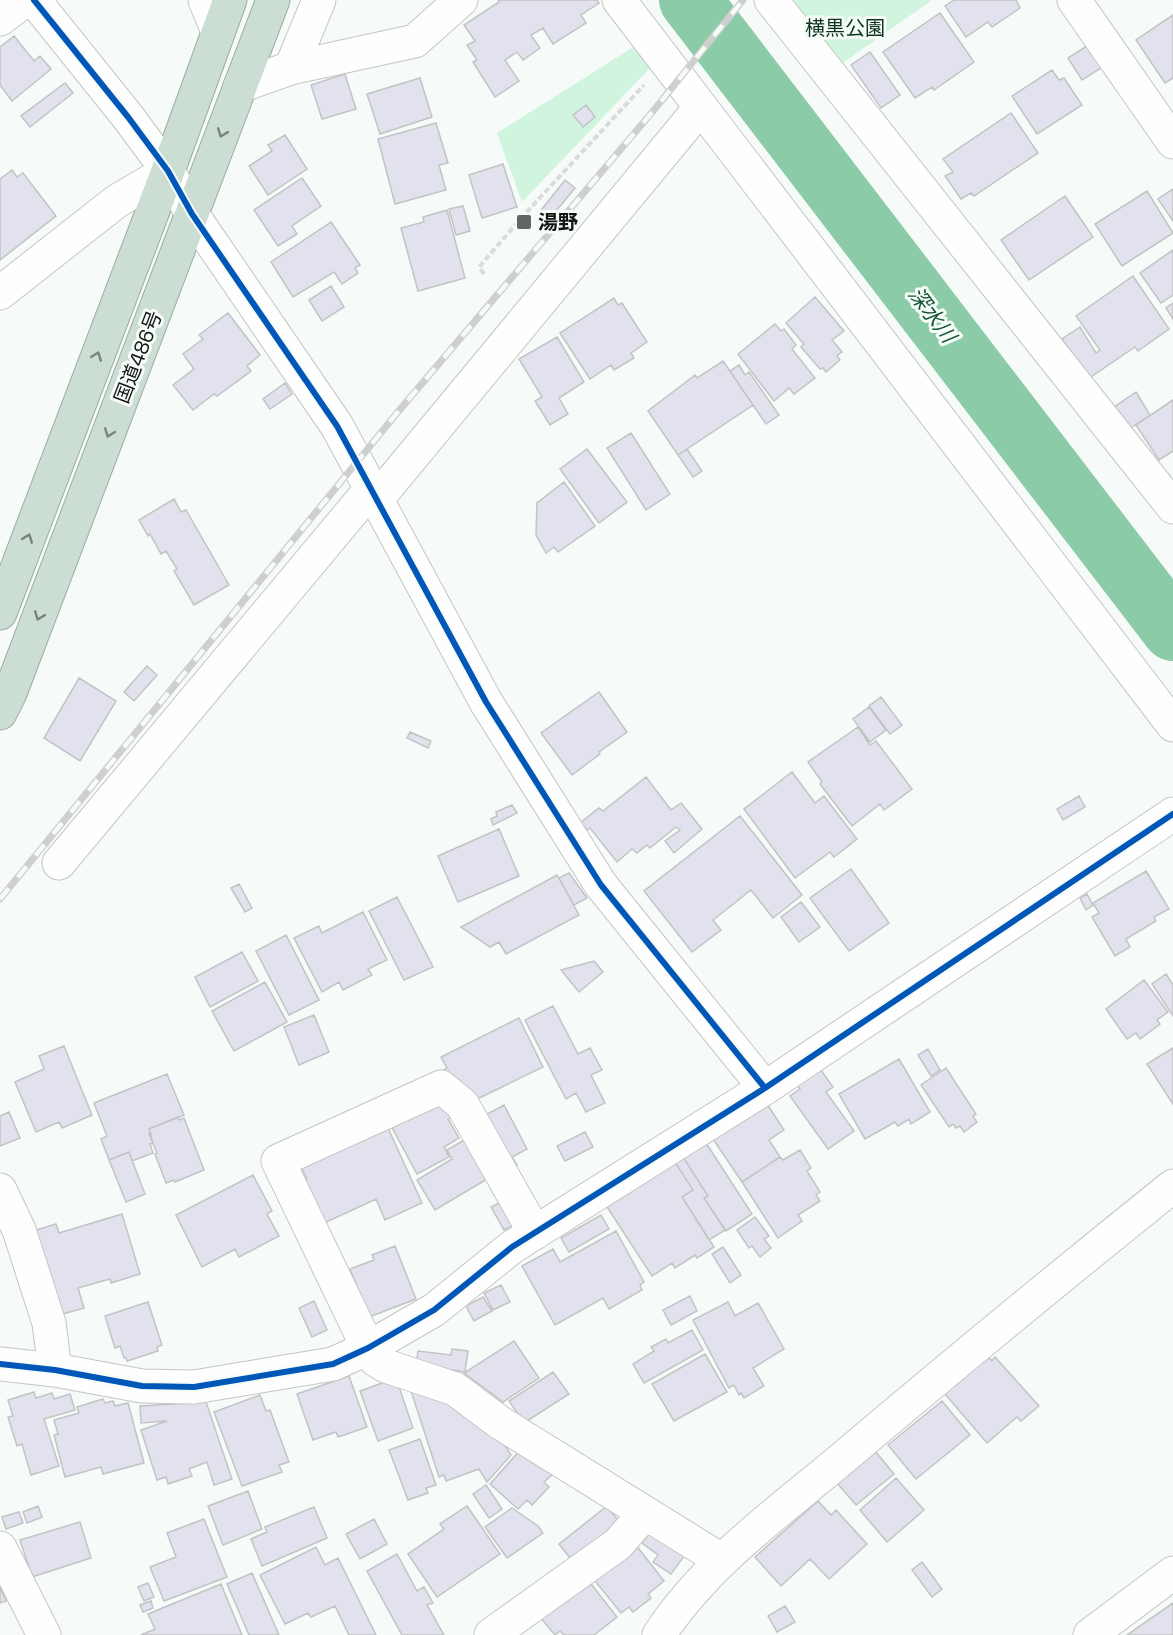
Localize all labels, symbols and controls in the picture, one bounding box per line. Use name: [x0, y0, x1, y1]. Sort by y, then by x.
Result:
park label: 横黒公園: [805, 15, 885, 41]
one-way arrow: [217, 127, 230, 138]
place label: 湯野: [538, 209, 578, 235]
marker: 湯野: [515, 213, 533, 231]
water label: 深水川: [903, 281, 963, 350]
street label: 国道486号: [108, 307, 168, 407]
one-way arrow: [90, 351, 103, 362]
one-way arrow: [103, 428, 116, 438]
one-way arrow: [21, 534, 33, 545]
one-way arrow: [34, 609, 46, 620]

